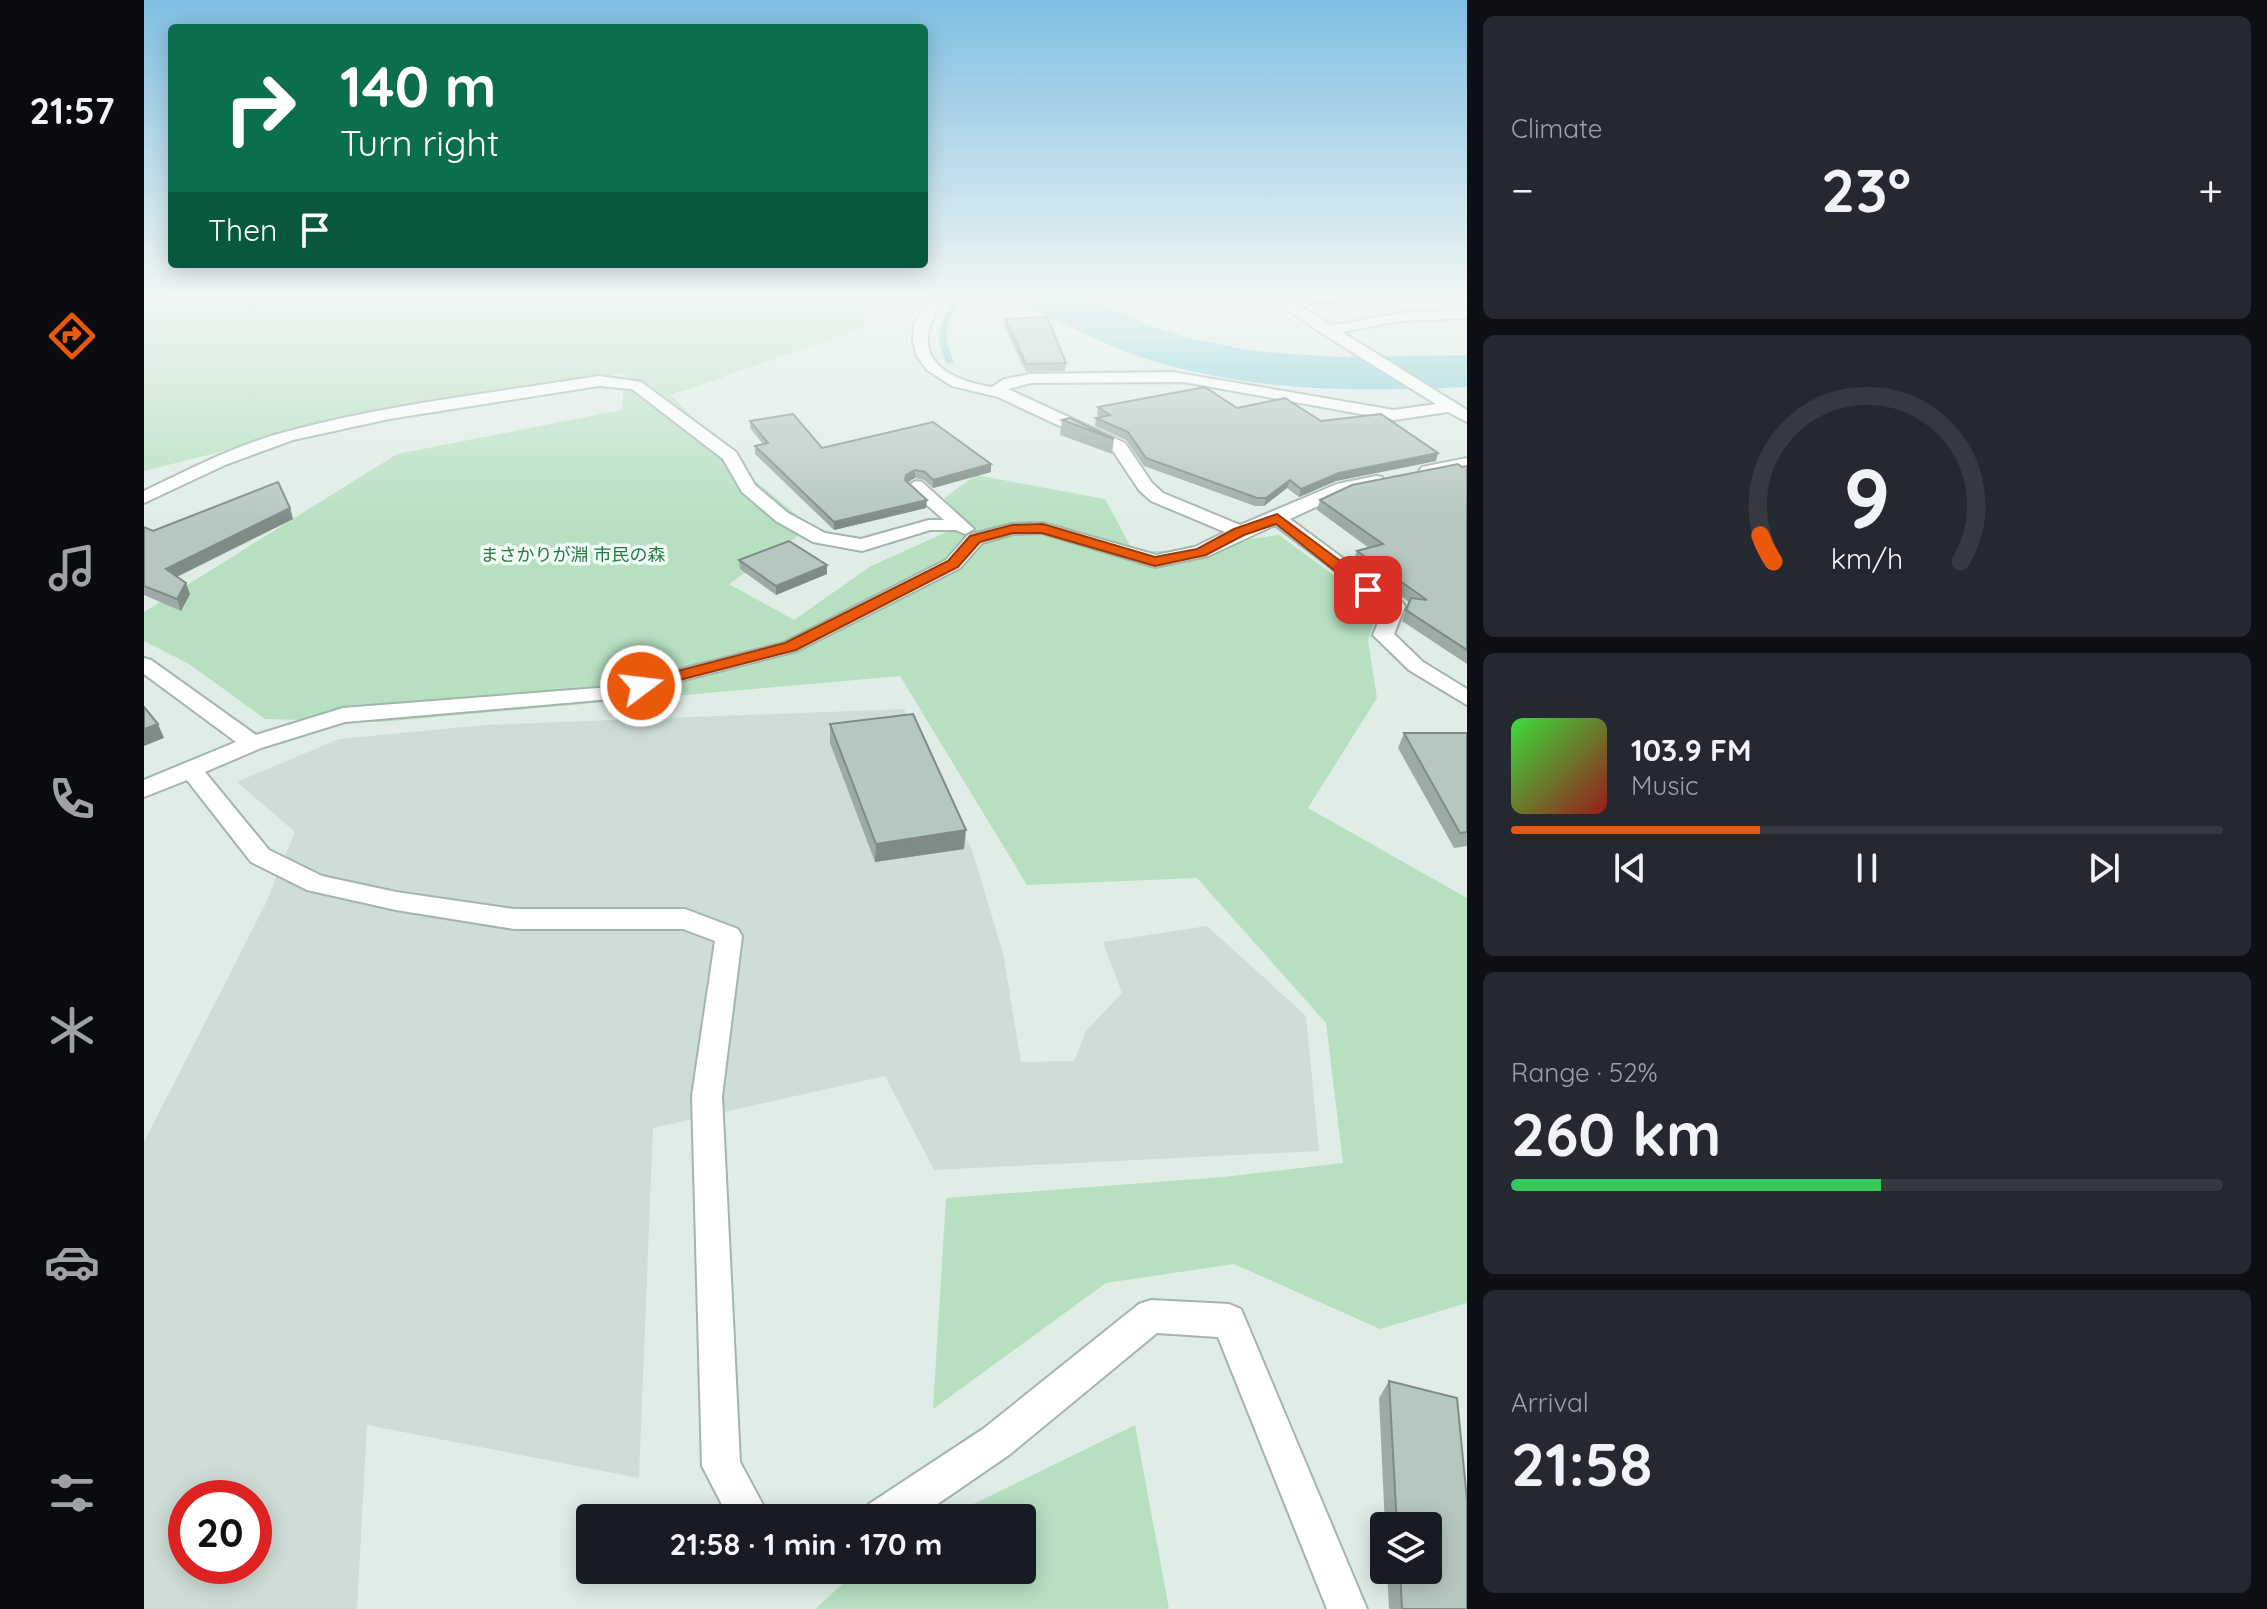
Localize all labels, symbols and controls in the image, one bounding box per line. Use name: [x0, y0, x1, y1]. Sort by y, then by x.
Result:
text: 140 m: [340, 51, 496, 121]
icon: right: [208, 56, 312, 160]
text: 21:57: [30, 88, 114, 133]
text: Climate: [1511, 112, 1602, 145]
text: Turn right: [340, 120, 499, 165]
text: 23°: [1821, 152, 1911, 227]
text: −: [1511, 162, 1534, 217]
text: +: [2198, 162, 2223, 217]
icon: arrive: [293, 208, 337, 252]
text: Then: [208, 211, 277, 249]
icon: directions: [44, 308, 100, 364]
text: 9: [1843, 444, 1891, 548]
icon: music: [44, 540, 100, 596]
text: km/h: [1831, 540, 1903, 576]
park label: まさかりが淵 市民の森: [481, 543, 665, 566]
pin: [1334, 556, 1402, 624]
icon: arrive: [1346, 568, 1390, 612]
position arrow: [599, 644, 683, 728]
text: 103.9 FM: [1631, 731, 1752, 769]
text: Music: [1631, 769, 1699, 802]
icon: phone: [44, 771, 100, 827]
icon: previous: [1608, 846, 1652, 890]
icon: pause: [1845, 846, 1889, 890]
icon: next: [2082, 846, 2126, 890]
icon: climate: [44, 1002, 100, 1058]
text: Range · 52%: [1511, 1056, 1658, 1089]
text: 260 km: [1511, 1096, 1721, 1171]
icon: car: [44, 1234, 100, 1290]
text: Arrival: [1511, 1386, 1589, 1419]
text: 21:58: [1511, 1426, 1652, 1501]
icon: filters: [44, 1465, 100, 1521]
speed limit sign: 20: [168, 1480, 272, 1584]
map controls: [1370, 1512, 1442, 1584]
button: layers: [1370, 1512, 1442, 1584]
text: 21:58 · 1 min · 170 m: [670, 1525, 942, 1563]

